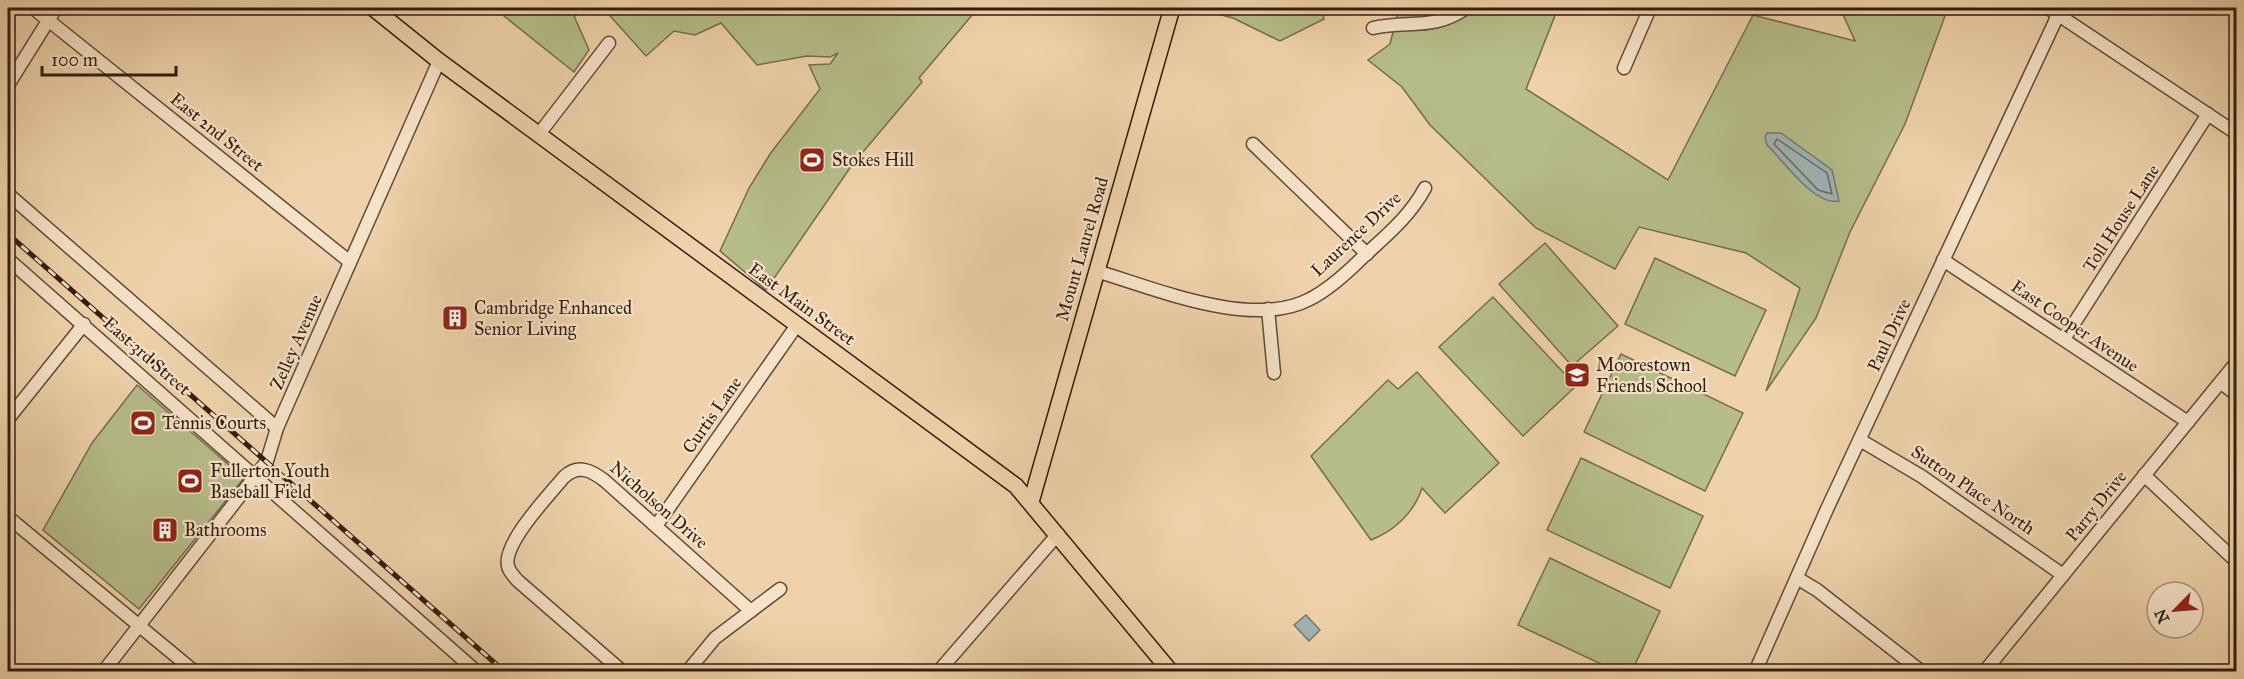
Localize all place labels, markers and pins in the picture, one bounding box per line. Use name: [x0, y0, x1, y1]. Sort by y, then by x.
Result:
sports icon: Stokes Hill: [797, 145, 827, 175]
place label: Stokes Hill: [832, 149, 914, 171]
place label: Cambridge Enhanced Senior Living: [474, 297, 632, 341]
building icon: Cambridge Enhanced Senior Living: [440, 303, 470, 333]
place label: Moorestown Friends School: [1596, 354, 1707, 397]
school or university icon: Moorestown Friends School: [1562, 360, 1592, 390]
sports icon: Tennis Courts: [128, 408, 158, 438]
place label: Tennis Courts: [162, 412, 266, 434]
place label: Fullerton Youth Baseball Field: [210, 460, 330, 503]
sports icon: Fullerton Youth Baseball Field: [175, 466, 205, 496]
building icon: Bathrooms: [150, 515, 180, 545]
place label: Bathrooms: [184, 519, 267, 541]

